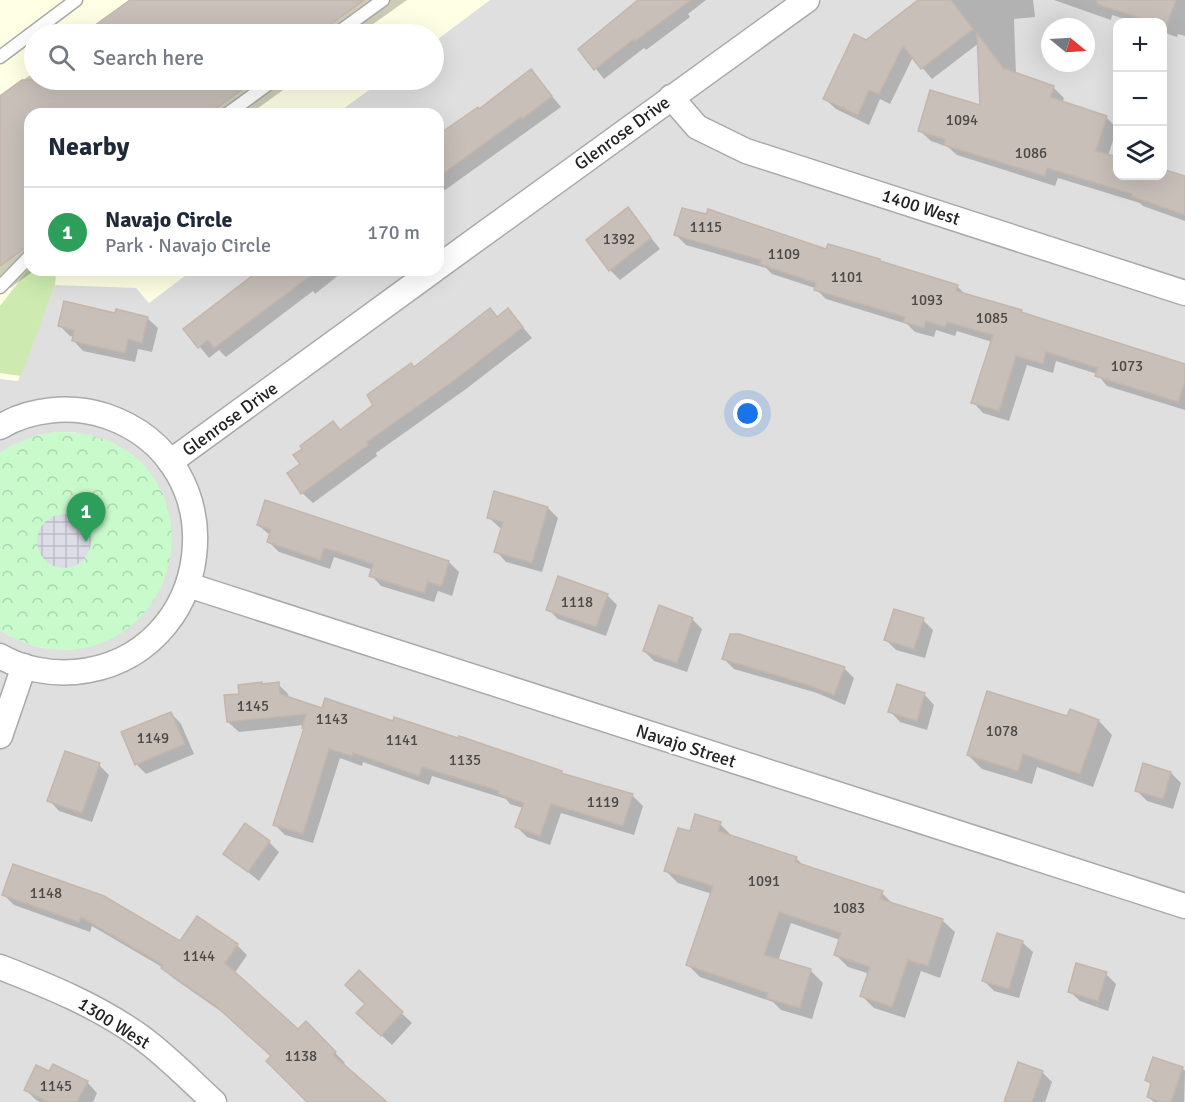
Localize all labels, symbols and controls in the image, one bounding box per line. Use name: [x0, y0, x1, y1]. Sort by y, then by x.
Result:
north arrow: [1041, 18, 1095, 72]
map controls: [1113, 18, 1167, 180]
button: +: [1113, 18, 1167, 72]
search box: [24, 24, 444, 90]
icon: search: [45, 41, 78, 74]
text: Search here: [93, 44, 204, 71]
button: −: [1113, 72, 1167, 126]
street label: Glenrose Drive: [570, 91, 674, 175]
house number: 1094: [946, 111, 978, 129]
button: layers: [1113, 126, 1167, 180]
text: Nearby: [48, 131, 129, 163]
house number: 1086: [1015, 144, 1047, 162]
street label: 1400 West: [879, 184, 963, 230]
text: Navajo Circle: [105, 206, 233, 233]
house number: 1115: [690, 218, 722, 236]
text: 1: [62, 220, 73, 245]
text: 170 m: [367, 220, 420, 245]
house number: 1392: [603, 230, 635, 248]
text: Park · Navajo Circle: [105, 233, 271, 258]
house number: 1109: [768, 245, 800, 263]
house number: 1101: [831, 268, 863, 286]
house number: 1093: [911, 291, 943, 309]
house number: 1085: [976, 309, 1008, 327]
house number: 1073: [1111, 357, 1143, 375]
street label: Glenrose Drive: [178, 377, 282, 461]
your location: [733, 399, 762, 428]
pin: 1: [66, 492, 106, 542]
house number: 1118: [561, 593, 593, 611]
house number: 1145: [237, 697, 269, 715]
house number: 1143: [316, 710, 348, 728]
street label: Navajo Street: [633, 720, 739, 772]
house number: 1078: [986, 722, 1018, 740]
house number: 1149: [137, 729, 169, 747]
house number: 1141: [386, 731, 418, 749]
house number: 1135: [449, 751, 481, 769]
house number: 1119: [587, 793, 619, 811]
house number: 1091: [748, 872, 780, 890]
house number: 1148: [30, 884, 62, 902]
house number: 1083: [833, 899, 865, 917]
house number: 1144: [183, 947, 215, 965]
street label: 1300 West: [74, 992, 154, 1054]
house number: 1138: [285, 1047, 317, 1065]
house number: 1145: [40, 1077, 72, 1095]

